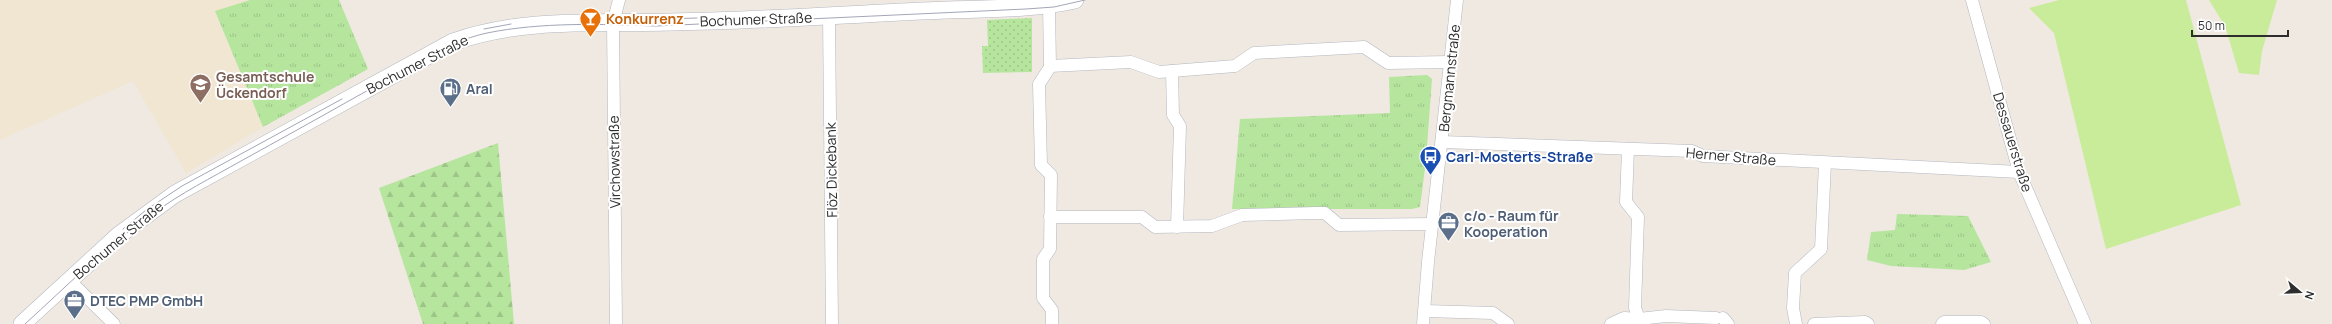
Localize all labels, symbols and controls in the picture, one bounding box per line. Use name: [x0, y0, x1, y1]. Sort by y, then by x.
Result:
bar icon: Konkurrenz: [578, 5, 604, 38]
street label: Bochumer Straße: [699, 8, 813, 30]
place label: Konkurrenz: [606, 9, 684, 28]
scale bar: [2192, 12, 2288, 38]
text: 50 m: [2198, 17, 2225, 34]
street label: Bergmannstraße: [1434, 23, 1464, 133]
street label: Bochumer Straße: [363, 30, 471, 98]
place label: Gesamtschule Ückendorf: [216, 67, 314, 102]
school or university icon: Gesamtschule Ückendorf: [187, 71, 213, 104]
fuel station icon: Aral: [437, 75, 463, 108]
place label: Aral: [466, 79, 493, 98]
street label: Dessauerstraße: [1989, 90, 2037, 194]
street label: Virchowstraße: [604, 115, 624, 209]
street label: Flöz Dickebank: [821, 121, 841, 218]
bus stop icon: Carl-Mosterts-Straße: [1417, 143, 1443, 176]
street label: Herner Straße: [1685, 143, 1777, 169]
place label: Carl-Mosterts-Straße: [1446, 147, 1593, 166]
street label: Bochumer Straße: [69, 197, 167, 283]
place label: c/o - Raum für Kooperation: [1464, 206, 1559, 241]
office icon: c/o - Raum für Kooperation: [1435, 210, 1461, 243]
north arrow: [2280, 272, 2320, 312]
office icon: DTEC PMP GmbH: [61, 287, 87, 320]
text: N: [2302, 289, 2318, 302]
place label: DTEC PMP GmbH: [90, 291, 203, 310]

